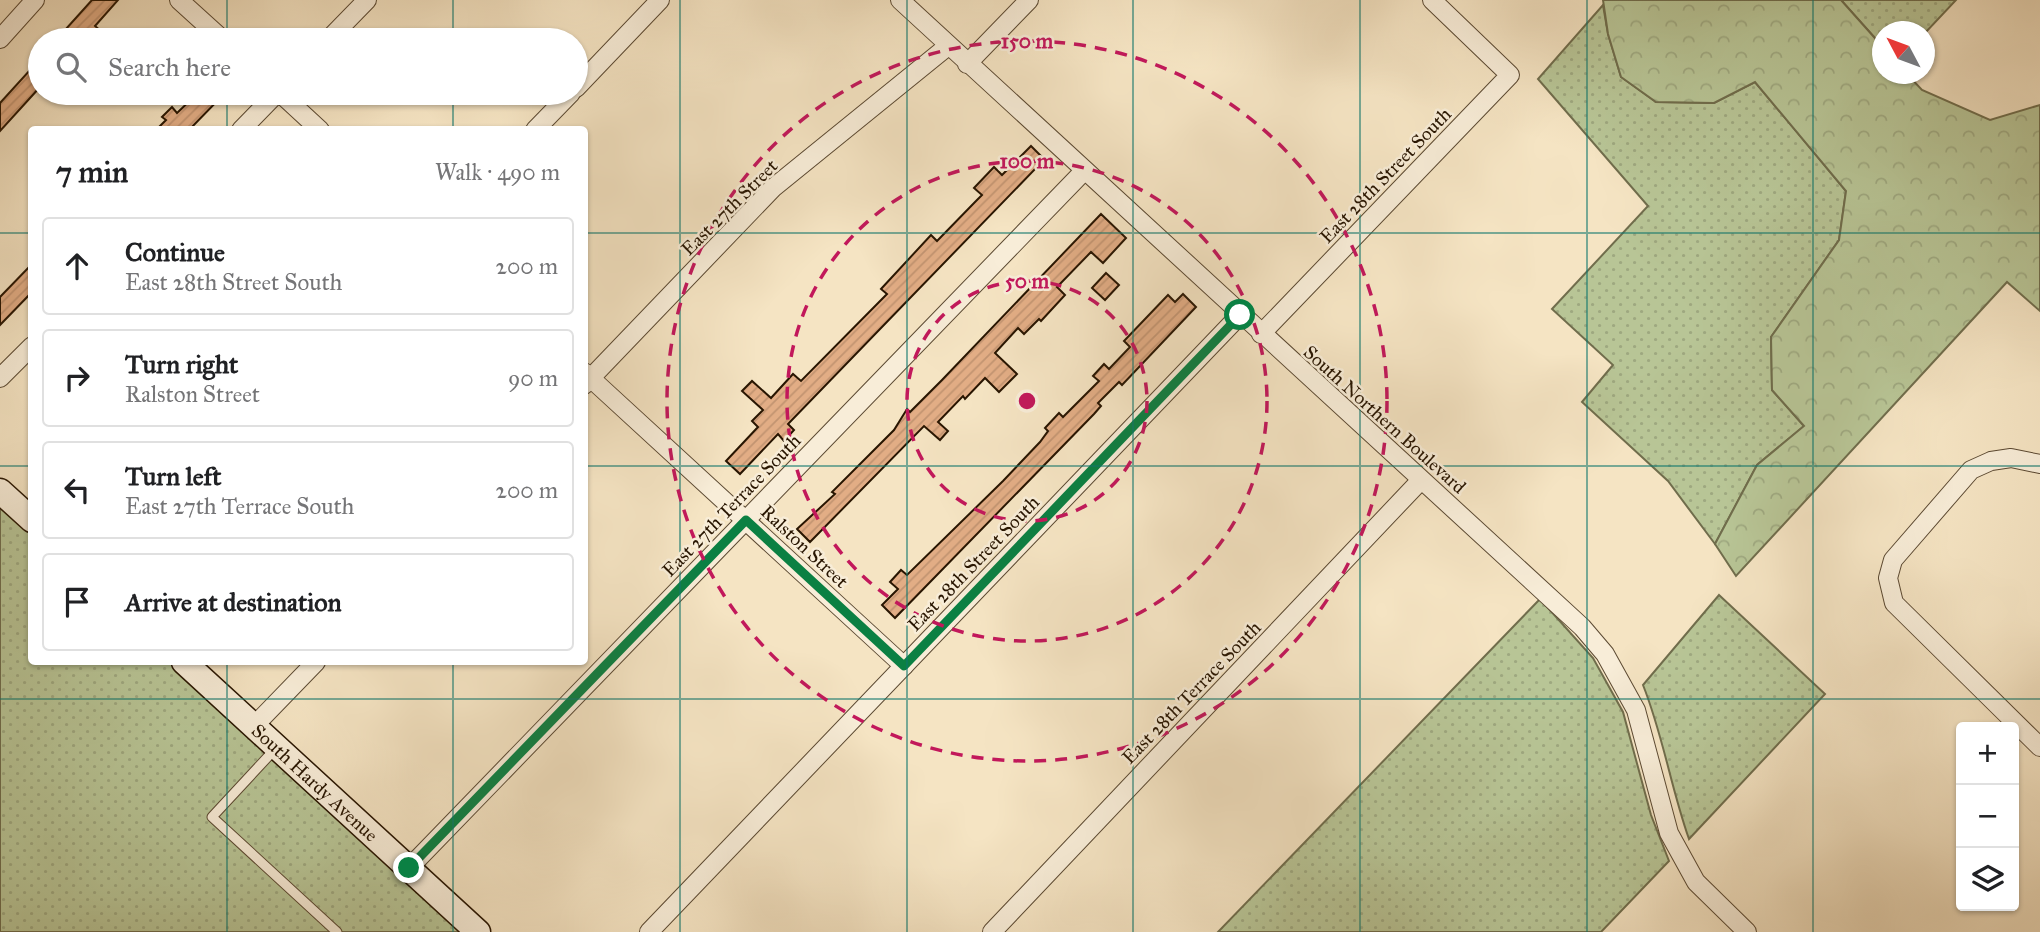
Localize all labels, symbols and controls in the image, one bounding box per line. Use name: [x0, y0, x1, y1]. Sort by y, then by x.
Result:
north arrow: [1872, 21, 1935, 84]
search box: [28, 28, 588, 105]
text: 150 m: [1001, 28, 1053, 54]
icon: search: [52, 48, 90, 86]
text: Search here: [108, 51, 231, 83]
street label: East 28th Street South: [1315, 102, 1456, 248]
text: 100 m: [1000, 148, 1055, 174]
text: 7 min: [56, 154, 128, 190]
street label: East 27th Street: [676, 154, 783, 260]
text: Walk · 490 m: [435, 158, 560, 186]
text: Continue: [125, 236, 225, 268]
icon: ahead: [58, 247, 96, 285]
text: 200 m: [496, 252, 558, 280]
text: East 28th Street South: [125, 268, 342, 296]
text: 50 m: [1005, 268, 1049, 294]
route start: [1224, 299, 1255, 330]
street label: South Northern Boulevard: [1299, 340, 1471, 499]
text: Turn right: [125, 348, 238, 380]
icon: right: [58, 359, 96, 397]
text: 90 m: [508, 364, 558, 392]
text: Ralston Street: [125, 380, 260, 408]
centre of rings: [1015, 389, 1039, 413]
street label: East 27th Terrace South: [657, 429, 806, 581]
text: Turn left: [125, 460, 221, 492]
icon: left: [58, 471, 96, 509]
text: 200 m: [496, 476, 558, 504]
street label: East 28th Street South: [903, 490, 1044, 636]
text: East 27th Terrace South: [125, 492, 354, 520]
street label: Ralston Street: [756, 500, 853, 593]
icon: arrive: [58, 583, 96, 621]
text: Arrive at destination: [125, 586, 342, 618]
street label: East 28th Terrace South: [1117, 616, 1266, 769]
street label: South Hardy Avenue: [247, 719, 383, 846]
map controls: [1956, 722, 2019, 911]
button: +: [1956, 722, 2019, 785]
button: −: [1956, 785, 2019, 848]
button: layers: [1956, 848, 2019, 911]
route end: [393, 852, 424, 883]

